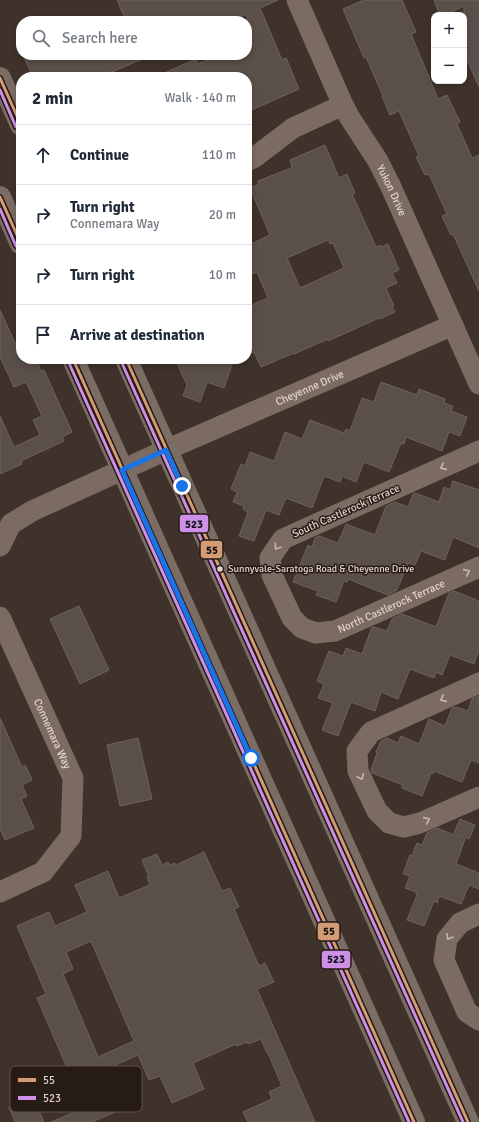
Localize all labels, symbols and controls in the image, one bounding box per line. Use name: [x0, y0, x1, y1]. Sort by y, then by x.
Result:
map controls: [431, 12, 467, 84]
button: +: [431, 12, 467, 48]
search box: [16, 16, 252, 60]
icon: search: [30, 27, 52, 49]
text: Search here: [62, 29, 138, 47]
button: −: [431, 48, 467, 84]
text: 2 min: [32, 88, 73, 109]
text: Walk · 140 m: [165, 90, 236, 106]
icon: ahead: [32, 144, 54, 166]
text: Continue: [70, 146, 129, 164]
text: 110 m: [202, 147, 236, 163]
street label: Yukon Drive: [374, 162, 410, 218]
text: Turn right: [70, 198, 135, 216]
icon: right: [32, 204, 54, 226]
text: 20 m: [209, 207, 236, 223]
text: Connemara Way: [70, 216, 159, 232]
icon: right: [32, 264, 54, 286]
text: Turn right: [70, 266, 135, 284]
text: 10 m: [209, 267, 236, 283]
icon: arrive: [32, 324, 54, 346]
text: Arrive at destination: [70, 326, 205, 344]
street label: Cheyenne Drive: [273, 367, 346, 408]
one-way arrow: [440, 462, 448, 470]
route end: [173, 477, 191, 495]
street label: South Castlerock Terrace: [290, 481, 402, 541]
line badge: 523: [179, 514, 209, 533]
text: 523: [185, 518, 203, 531]
line badge: 55: [200, 540, 223, 559]
one-way arrow: [274, 543, 282, 550]
text: 55: [206, 544, 218, 557]
place label: Sunnyvale-Saratoga Road & Cheyenne Drive: [228, 563, 414, 575]
marker: Sunnyvale-Saratoga Road & Cheyenne Drive: [215, 564, 225, 574]
one-way arrow: [463, 569, 471, 577]
street label: North Castlerock Terrace: [335, 576, 447, 636]
one-way arrow: [440, 694, 448, 702]
street label: Connemara Way: [31, 696, 75, 772]
route start: [242, 749, 260, 767]
one-way arrow: [356, 773, 364, 780]
one-way arrow: [422, 817, 430, 825]
line badge: 55: [317, 922, 340, 941]
text: 55: [323, 925, 335, 938]
one-way arrow: [447, 933, 454, 940]
line badge: 523: [321, 950, 351, 969]
text: 523: [327, 953, 345, 966]
legend: [10, 1066, 142, 1112]
text: 55: [43, 1074, 55, 1087]
text: 523: [43, 1092, 61, 1105]

